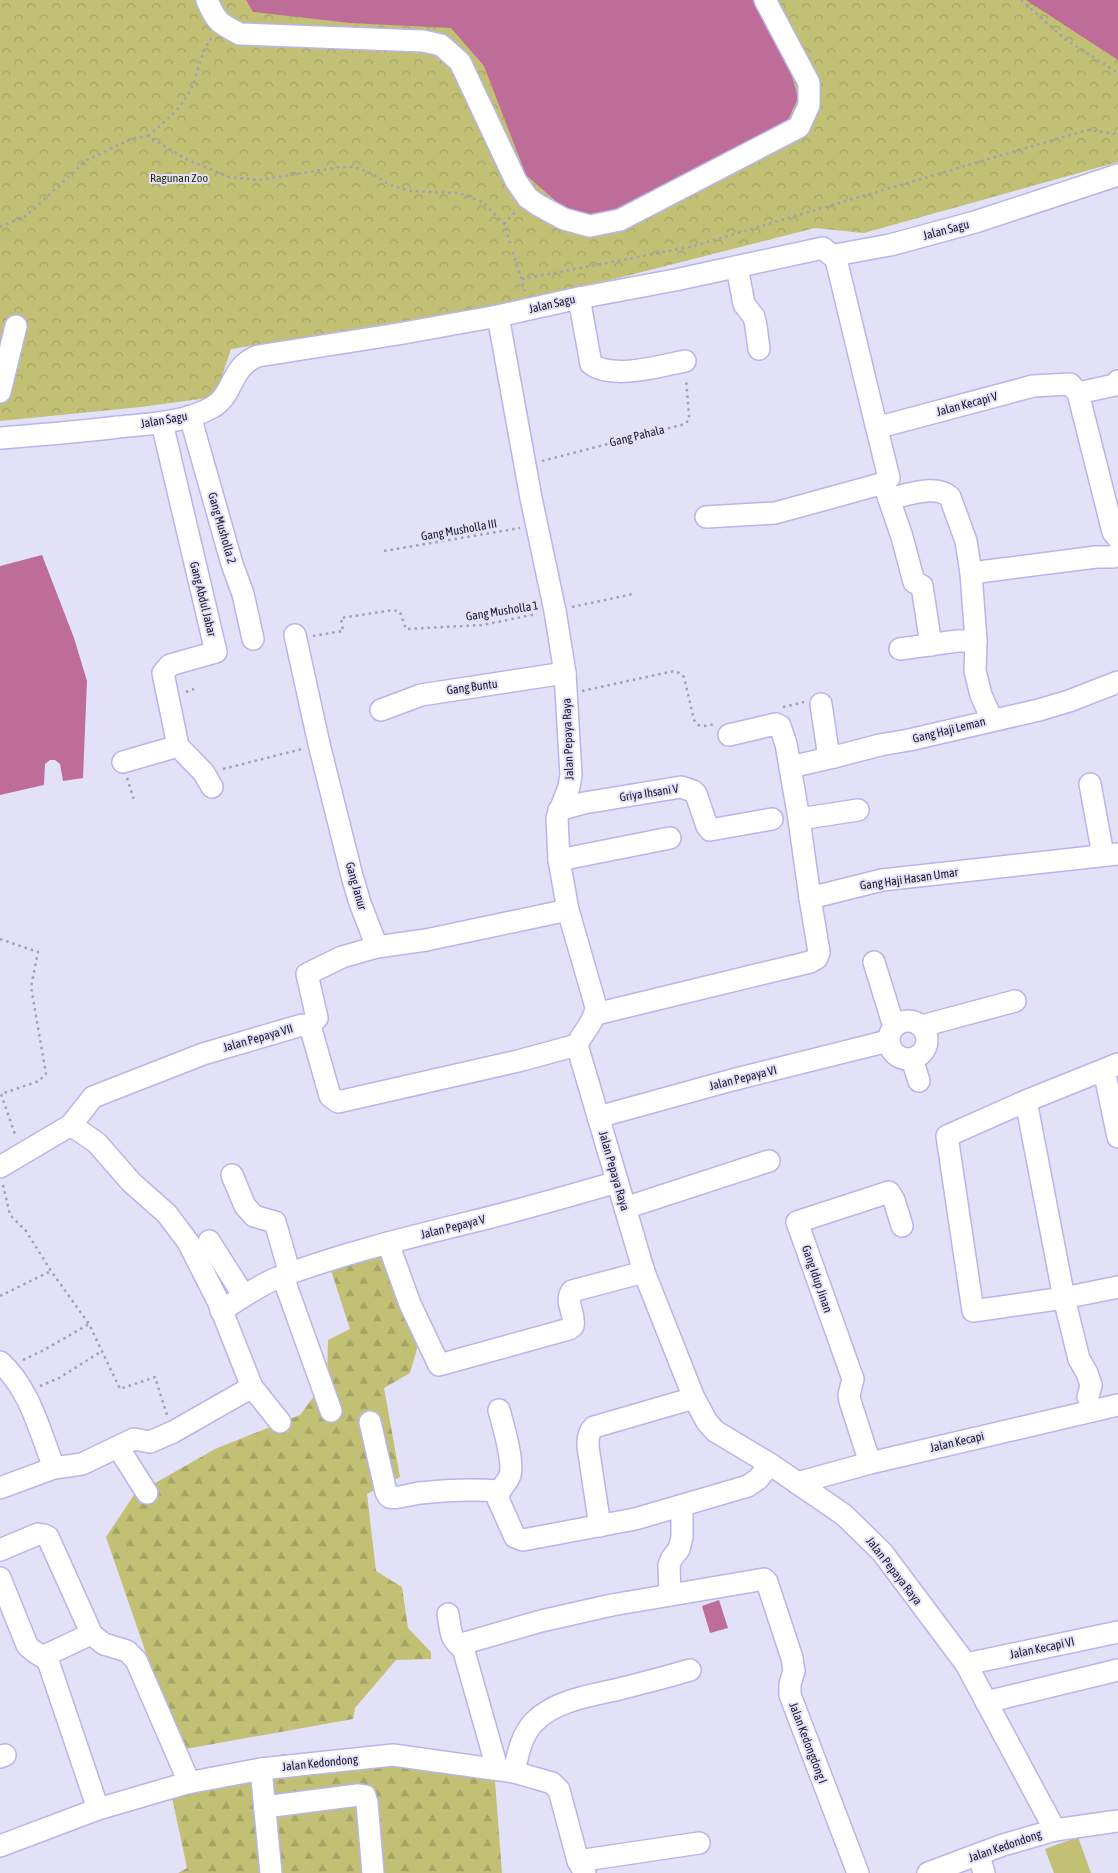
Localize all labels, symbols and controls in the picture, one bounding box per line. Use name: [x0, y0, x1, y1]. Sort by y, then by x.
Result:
park label: Ragunan Zoo: [150, 171, 208, 185]
street label: Jalan Sagu: [921, 217, 971, 243]
street label: Jalan Sagu: [527, 292, 577, 316]
street label: Jalan Kecapi V: [935, 389, 999, 419]
street label: Jalan Sagu: [140, 409, 189, 431]
street label: Gang Pahala: [608, 422, 666, 450]
street label: Gang Musholla 2: [205, 491, 239, 565]
street label: Gang Musholla III: [420, 516, 498, 544]
street label: Gang Abdul Jabar: [187, 560, 219, 638]
street label: Gang Musholla 1: [465, 598, 540, 624]
street label: Gang Buntu: [446, 676, 498, 697]
street label: Jalan Pepaya Raya: [560, 698, 576, 780]
street label: Gang Haji Leman: [911, 714, 987, 746]
street label: Griya Ihsani V: [619, 781, 680, 805]
street label: Gang Janur: [342, 860, 370, 912]
street label: Gang Haji Hasan Umar: [859, 865, 959, 893]
street label: Jalan Pepaya VII: [221, 1021, 295, 1055]
street label: Jalan Pepaya VI: [708, 1063, 778, 1093]
street label: Jalan Pepaya Raya: [596, 1130, 632, 1212]
street label: Jalan Pepaya V: [419, 1212, 487, 1242]
street label: Gang Idup Jinan: [799, 1244, 835, 1314]
street label: Jalan Kecapi: [929, 1429, 985, 1455]
street label: Jalan Pepaya Raya: [863, 1534, 925, 1608]
street label: Jalan Kecapi VI: [1008, 1634, 1076, 1662]
street label: Jalan Kedongdong I: [786, 1700, 830, 1786]
street label: Jalan Kedondong: [281, 1752, 359, 1774]
street label: Jalan Kedondong: [967, 1827, 1044, 1865]

